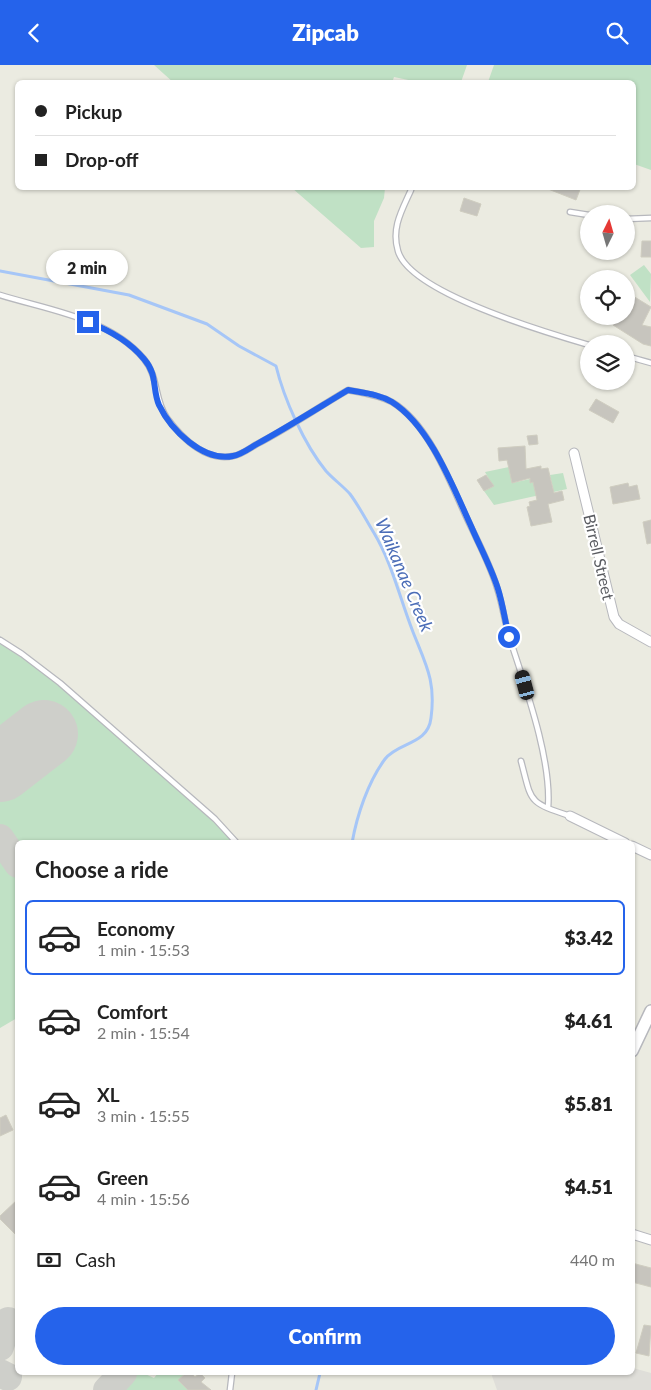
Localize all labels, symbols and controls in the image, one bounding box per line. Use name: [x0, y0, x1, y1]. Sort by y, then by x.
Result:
icon: back: [20, 19, 48, 47]
text: Zipcab: [292, 19, 359, 46]
icon: search: [603, 19, 631, 47]
text: Pickup: [65, 100, 122, 123]
text: Drop-off: [65, 148, 139, 171]
north arrow: [580, 205, 635, 260]
map controls: [580, 205, 635, 390]
callout: 2 min: [47, 249, 129, 285]
text: 2 min: [67, 258, 107, 277]
button: locate: [580, 270, 635, 325]
route end: [77, 311, 99, 333]
button: layers: [580, 335, 635, 390]
street label: Birrell Street: [580, 512, 619, 602]
water label: Waikanae Creek: [371, 515, 439, 635]
route start: [498, 626, 520, 648]
car: [513, 669, 536, 701]
text: Choose a ride: [35, 856, 169, 883]
icon: car: [37, 915, 82, 960]
text: Economy: [97, 917, 175, 940]
text: $3.42: [564, 926, 613, 949]
text: 1 min · 15:53: [97, 940, 190, 959]
icon: car: [37, 998, 82, 1043]
text: Comfort: [97, 1000, 168, 1023]
text: $4.61: [564, 1009, 613, 1032]
text: 2 min · 15:54: [97, 1023, 190, 1042]
icon: car: [37, 1081, 82, 1126]
text: XL: [97, 1083, 120, 1106]
text: $5.81: [564, 1092, 613, 1115]
text: 3 min · 15:55: [97, 1106, 190, 1125]
icon: car: [37, 1164, 82, 1209]
text: Green: [97, 1166, 148, 1189]
text: $4.51: [564, 1175, 613, 1198]
text: 4 min · 15:56: [97, 1189, 190, 1208]
icon: cash: [35, 1246, 63, 1274]
text: Cash: [75, 1248, 116, 1271]
text: 440 m: [570, 1250, 615, 1269]
button: Confirm: [35, 1307, 615, 1365]

